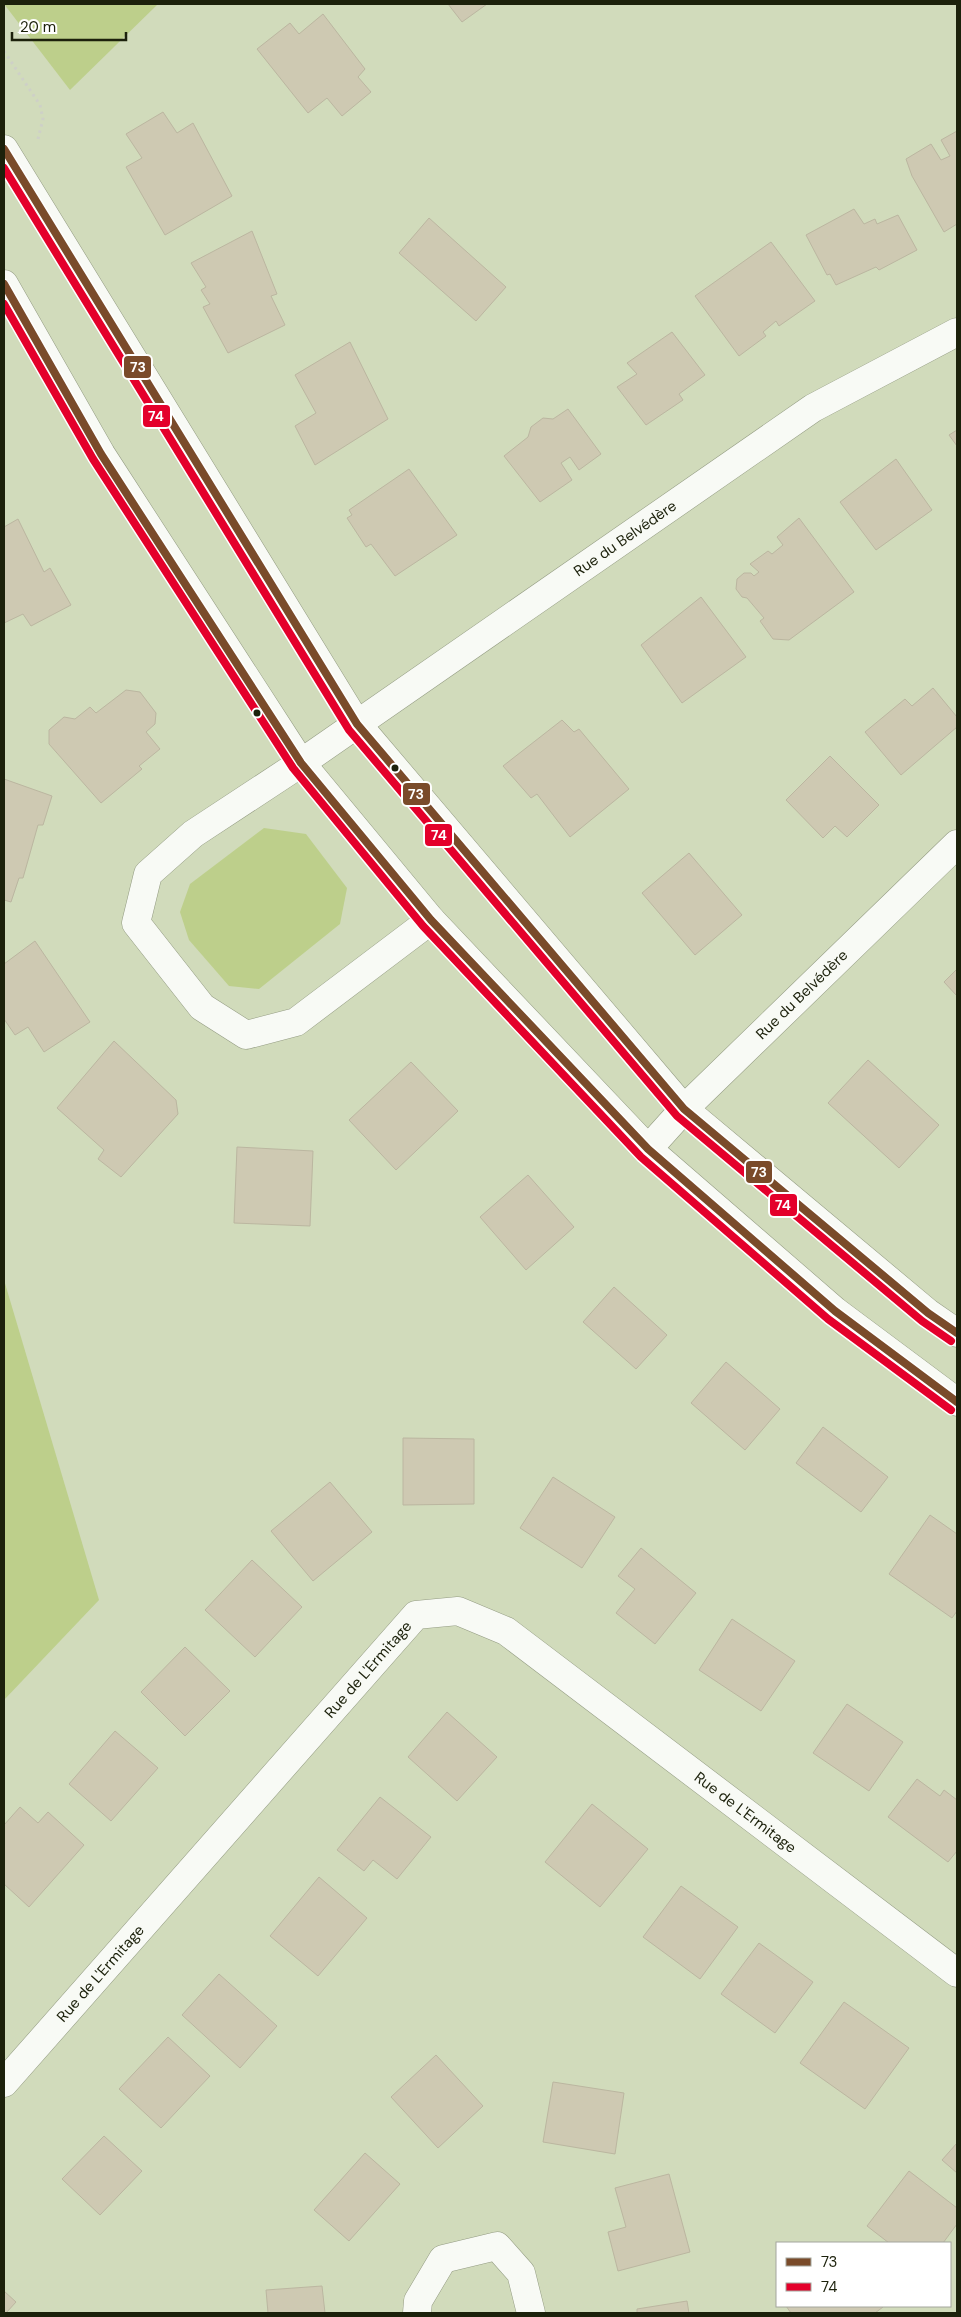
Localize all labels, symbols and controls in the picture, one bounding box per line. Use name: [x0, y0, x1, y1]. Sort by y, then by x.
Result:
scale bar: [12, 10, 126, 42]
text: 20 m: [20, 17, 56, 37]
line badge: 73: [123, 355, 152, 379]
text: 73: [130, 358, 146, 376]
line badge: 74: [142, 404, 171, 428]
text: 74: [148, 407, 164, 425]
street label: Rue du Belvédère: [570, 496, 680, 581]
unlabelled marker: [252, 708, 262, 718]
unlabelled marker: [390, 763, 400, 773]
line badge: 73: [402, 782, 431, 806]
text: 73: [408, 785, 424, 803]
line badge: 74: [424, 823, 453, 847]
text: 74: [431, 826, 447, 844]
street label: Rue du Belvédère: [752, 945, 852, 1044]
line badge: 73: [745, 1160, 773, 1184]
text: 73: [751, 1163, 767, 1181]
line badge: 74: [769, 1193, 798, 1217]
text: 74: [775, 1196, 791, 1214]
street label: Rue de L'Ermitage: [320, 1617, 416, 1722]
street label: Rue de L'Ermitage: [690, 1767, 800, 1858]
street label: Rue de L'Ermitage: [52, 1921, 149, 2026]
legend: [776, 2242, 951, 2307]
text: 73: [821, 2252, 838, 2272]
text: 74: [821, 2277, 837, 2297]

